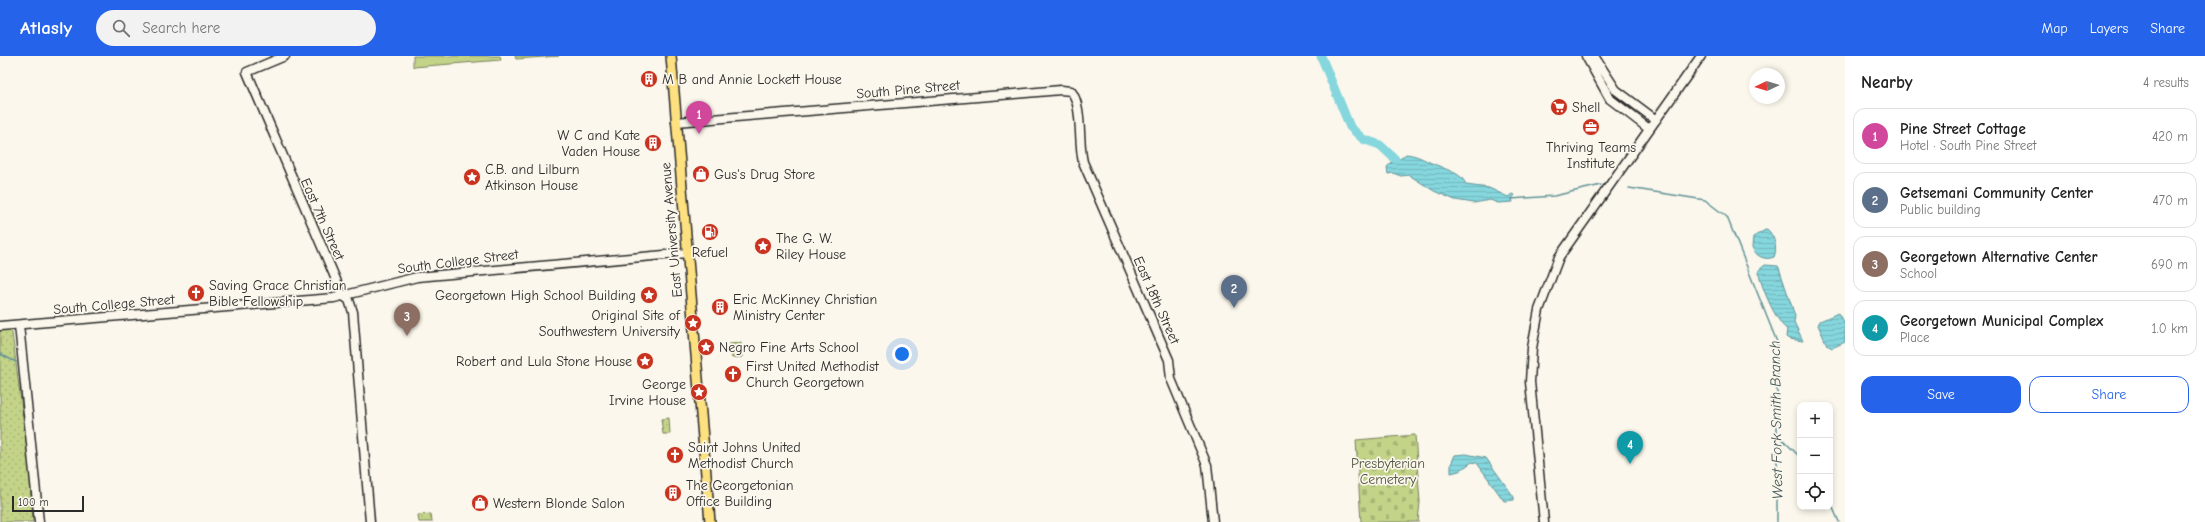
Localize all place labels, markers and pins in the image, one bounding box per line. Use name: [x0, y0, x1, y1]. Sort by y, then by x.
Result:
building icon: M B and Annie Lockett House: [639, 69, 659, 89]
place label: M B and Annie Lockett House: [662, 71, 842, 88]
supermarket icon: Shell: [1549, 97, 1569, 117]
place label: Shell: [1572, 99, 1600, 116]
pin: 1: [686, 101, 712, 134]
office icon: Thriving Teams Institute: [1581, 117, 1601, 137]
place label: W C and Kate Vaden House: [557, 127, 640, 160]
building icon: W C and Kate Vaden House: [643, 133, 663, 153]
place label: Thriving Teams Institute: [1546, 139, 1636, 172]
place label: C.B. and Lilburn Atkinson House: [485, 161, 580, 194]
shop icon: Gus's Drug Store: [691, 164, 711, 184]
place label: Gus's Drug Store: [714, 166, 815, 183]
place icon: C.B. and Lilburn Atkinson House: [462, 167, 482, 187]
fuel station icon: Refuel: [700, 222, 720, 242]
place label: The G. W. Riley House: [776, 230, 846, 263]
place icon: The G. W. Riley House: [753, 236, 773, 256]
place label: Refuel: [692, 244, 728, 261]
pin: 2: [1221, 275, 1247, 308]
place label: Saving Grace Christian Bible Fellowship: [209, 277, 347, 310]
church icon: Saving Grace Christian Bible Fellowship: [186, 283, 206, 303]
place icon: Georgetown High School Building: [639, 285, 659, 305]
place label: Georgetown High School Building: [435, 287, 636, 304]
place label: Eric McKinney Christian Ministry Center: [733, 291, 877, 324]
building icon: Eric McKinney Christian Ministry Center: [710, 297, 730, 317]
pin: 3: [394, 303, 420, 336]
place label: Original Site of Southwestern University: [539, 307, 681, 340]
place icon: Original Site of Southwestern University: [683, 313, 703, 333]
place icon: Negro Fine Arts School: [696, 337, 716, 357]
place label: Negro Fine Arts School: [719, 339, 859, 356]
place icon: Robert and Lula Stone House: [635, 351, 655, 371]
place label: Robert and Lula Stone House: [456, 353, 632, 370]
place label: First United Methodist Church Georgetown: [746, 358, 880, 391]
church icon: First United Methodist Church Georgetown: [723, 364, 743, 384]
place label: George Irvine House: [609, 376, 686, 409]
place icon: George Irvine House: [689, 382, 709, 402]
pin: 4: [1617, 431, 1643, 464]
place label: Saint Johns United Methodist Church: [688, 439, 801, 472]
church icon: Saint Johns United Methodist Church: [665, 445, 685, 465]
place label: The Georgetonian Office Building: [686, 477, 793, 510]
building icon: The Georgetonian Office Building: [663, 483, 683, 503]
shop icon: Western Blonde Salon: [470, 493, 490, 513]
place label: Western Blonde Salon: [493, 495, 625, 512]

